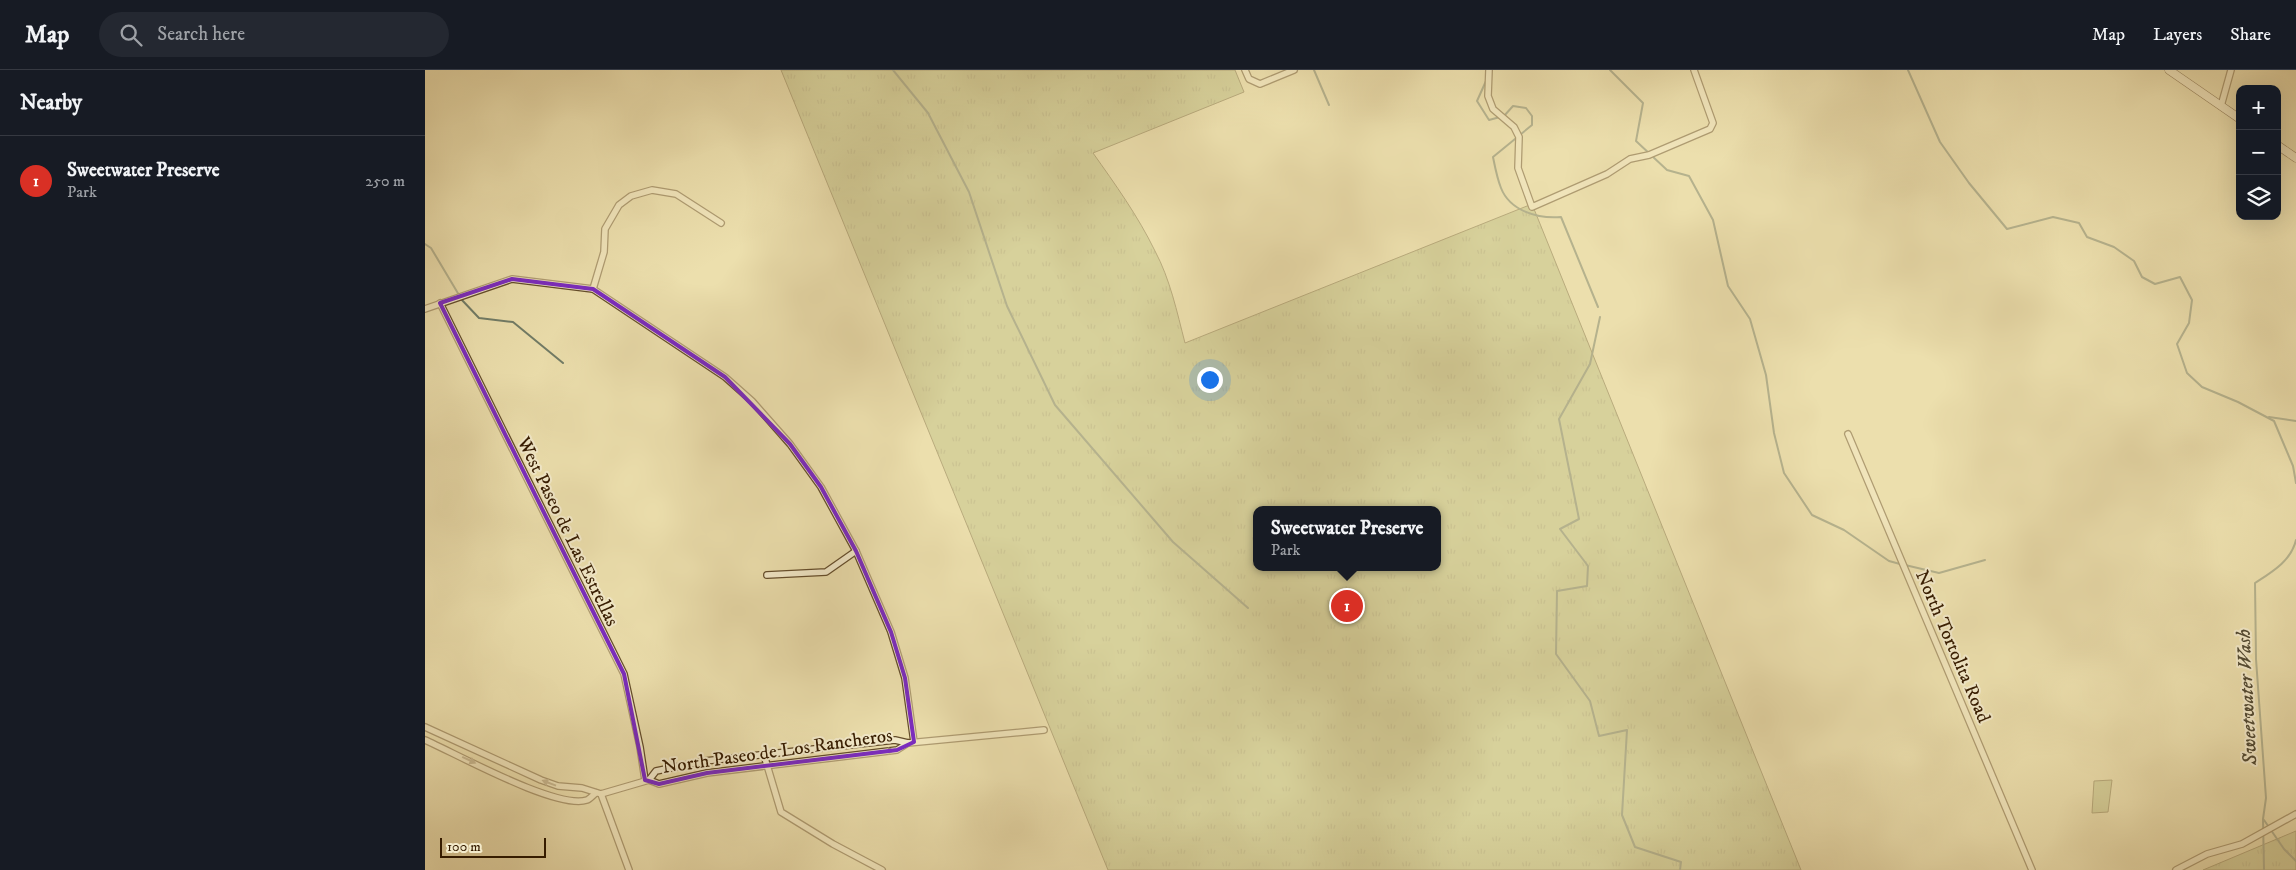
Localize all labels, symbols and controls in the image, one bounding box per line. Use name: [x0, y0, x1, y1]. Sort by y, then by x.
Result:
search box: [99, 12, 449, 57]
text: Map: [25, 20, 69, 50]
icon: search: [117, 21, 145, 49]
text: Search here: [157, 23, 245, 46]
text: Map: [2092, 24, 2125, 46]
text: Layers: [2153, 24, 2202, 46]
text: Share: [2230, 24, 2271, 46]
map controls: [2236, 85, 2281, 220]
button: +: [2236, 85, 2281, 130]
text: Nearby: [20, 90, 82, 116]
button: −: [2236, 130, 2281, 175]
text: Sweetwater Preserve: [67, 159, 220, 182]
text: 1: [33, 171, 39, 191]
text: 250 m: [365, 171, 405, 191]
button: layers: [2236, 175, 2281, 220]
text: Park: [67, 182, 97, 202]
your location: [1197, 367, 1223, 393]
street label: West Paseo de Las Estrellas: [511, 432, 624, 630]
popup: [1253, 506, 1441, 571]
text: Sweetwater Preserve: [1271, 517, 1423, 540]
text: Park: [1271, 540, 1301, 560]
street label: North Tortolita Road: [1910, 567, 1995, 727]
pin: 1: [1331, 587, 1363, 625]
water label: Sweetwater Wash: [2231, 628, 2264, 767]
street label: North Paseo de Los Rancheros: [661, 724, 894, 779]
one-way arrow: [879, 747, 895, 755]
one-way arrow: [462, 756, 476, 764]
one-way arrow: [541, 779, 556, 787]
scale bar: [440, 835, 546, 858]
text: 100 m: [447, 838, 481, 856]

